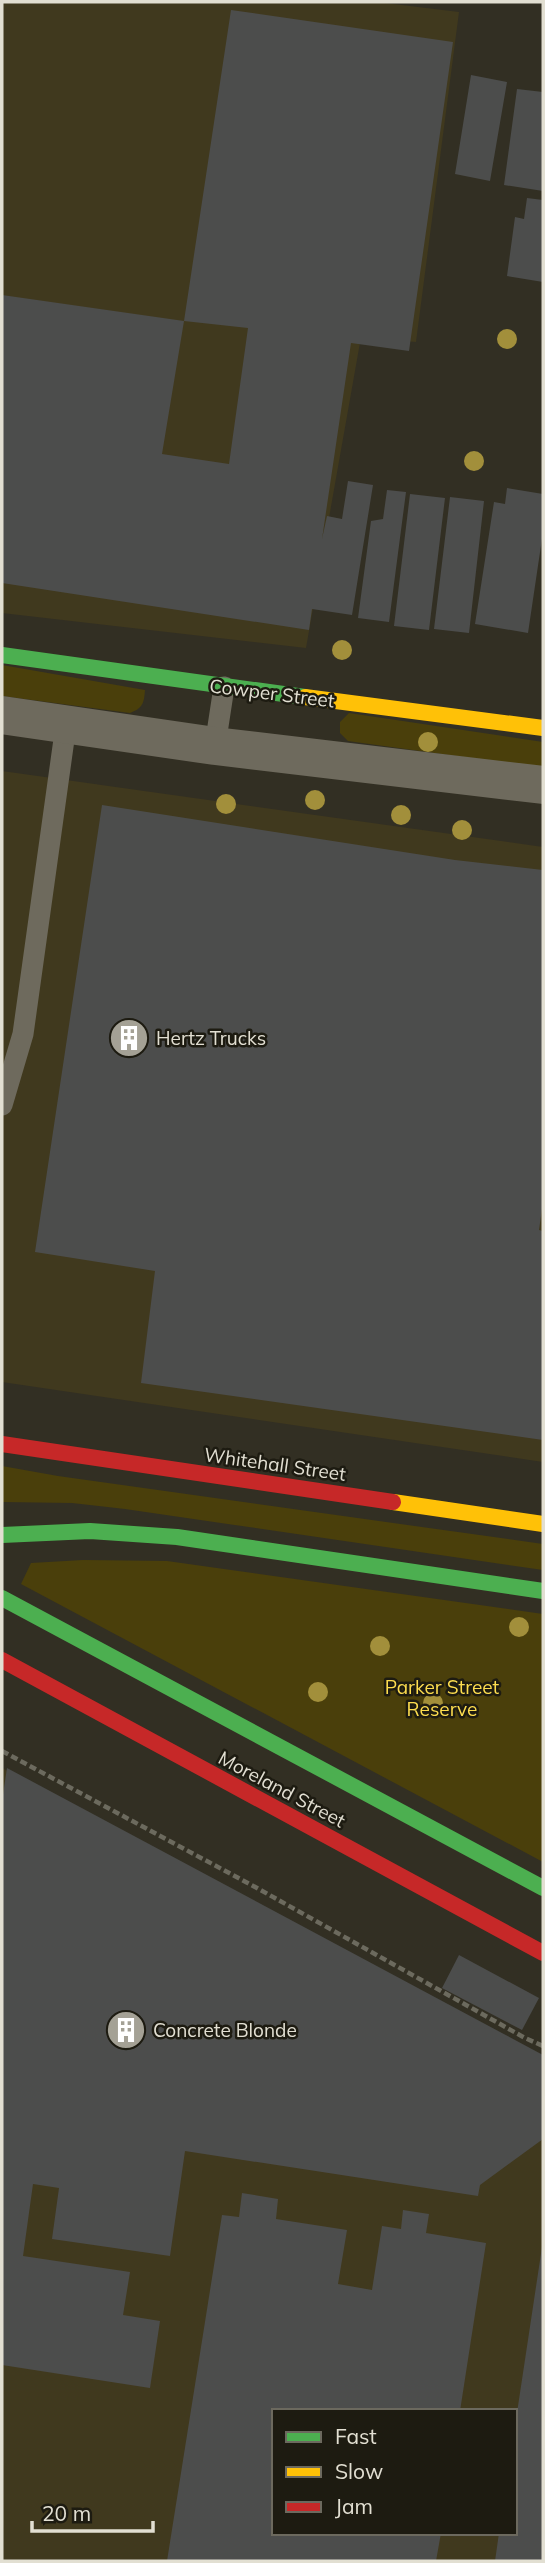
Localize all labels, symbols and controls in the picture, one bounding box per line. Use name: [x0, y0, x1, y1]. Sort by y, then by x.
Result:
street label: Cowper Street: [208, 673, 336, 713]
building icon: Hertz Trucks: [108, 1017, 150, 1059]
place label: Hertz Trucks: [156, 1026, 266, 1050]
street label: Whitehall Street: [203, 1442, 348, 1486]
park label: Parker Street Reserve: [385, 1675, 500, 1721]
street label: Moreland Street: [214, 1745, 350, 1833]
building icon: Concrete Blonde: [105, 2009, 147, 2051]
place label: Concrete Blonde: [153, 2018, 297, 2042]
legend: [272, 2409, 517, 2535]
text: Fast: [335, 2423, 377, 2449]
text: Slow: [335, 2458, 383, 2484]
scale bar: [32, 2490, 152, 2534]
text: Jam: [335, 2493, 373, 2519]
text: 20 m: [42, 2500, 91, 2526]

